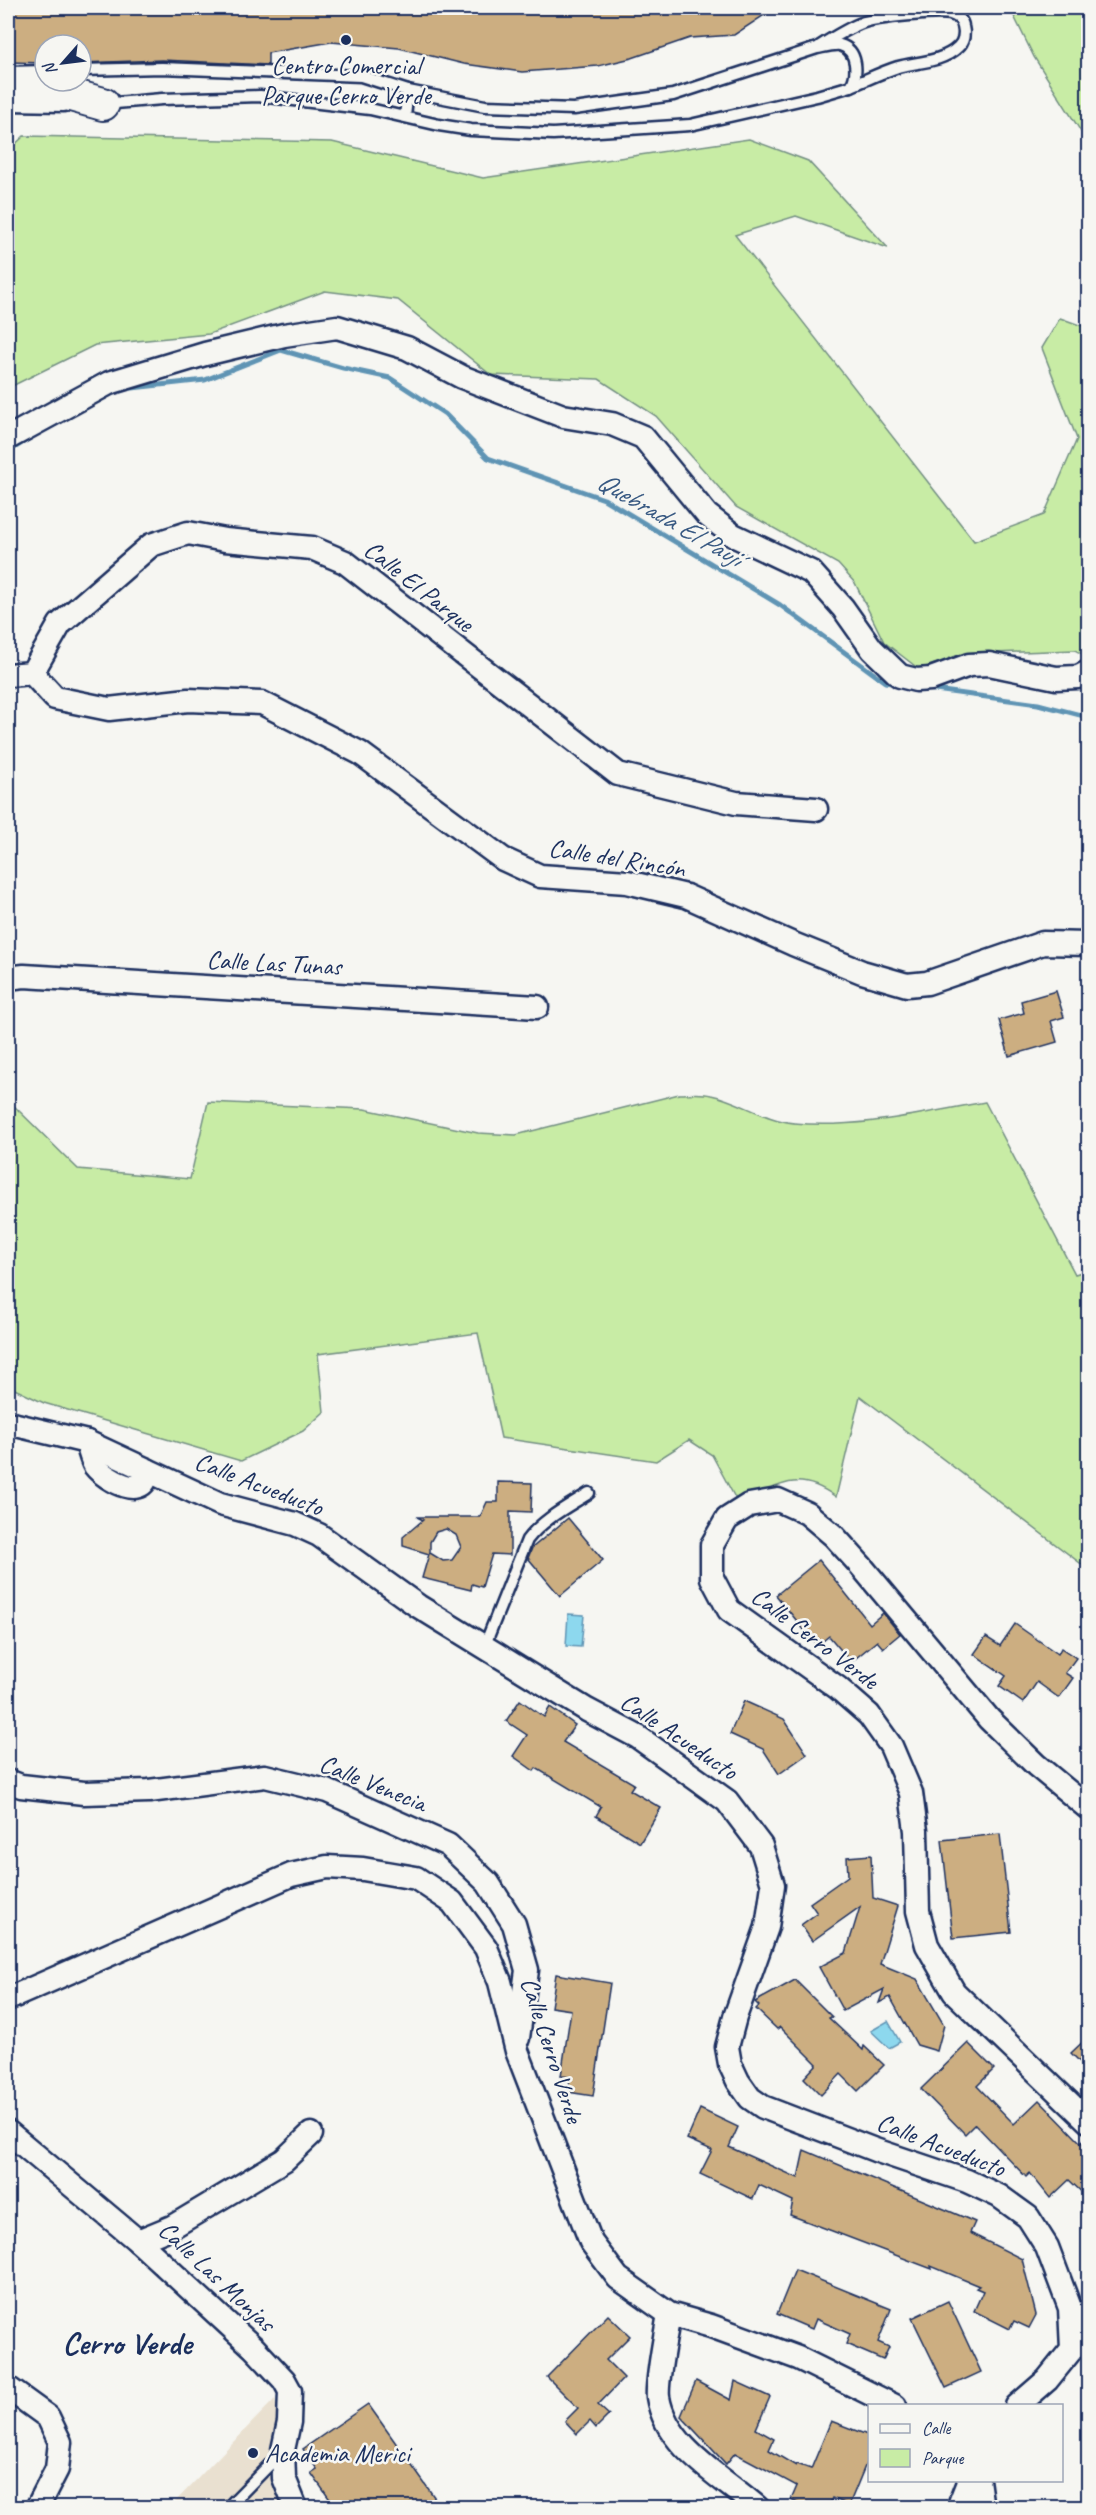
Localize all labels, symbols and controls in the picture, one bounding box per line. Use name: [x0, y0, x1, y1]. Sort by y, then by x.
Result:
north arrow: [33, 33, 93, 93]
marker: Centro Comercial Parque Cerro Verde: [339, 33, 353, 47]
place label: Centro Comercial Parque Cerro Verde: [261, 49, 433, 112]
text: N: [38, 58, 62, 79]
water label: Quebrada El Paují: [591, 464, 756, 579]
street label: Calle El Parque: [357, 533, 482, 640]
street label: Calle del Rincón: [546, 831, 689, 885]
street label: Calle Las Tunas: [206, 943, 344, 983]
street label: Calle Acueducto: [190, 1444, 330, 1524]
street label: Calle Cerro Verde: [745, 1579, 887, 1698]
street label: Calle Acueducto: [614, 1685, 746, 1788]
street label: Calle Venecia: [315, 1747, 433, 1820]
street label: Calle Cerro Verde: [513, 1973, 592, 2129]
street label: Calle Acueducto: [872, 2105, 1012, 2185]
street label: Calle Las Monjas: [152, 2213, 284, 2340]
district label: Cerro Verde: [63, 2323, 195, 2364]
legend: [868, 2404, 1063, 2482]
text: Calle: [922, 2417, 951, 2439]
place label: Academia Merici: [265, 2437, 413, 2470]
marker: Academia Merici: [246, 2446, 260, 2460]
text: Parque: [922, 2447, 964, 2469]

